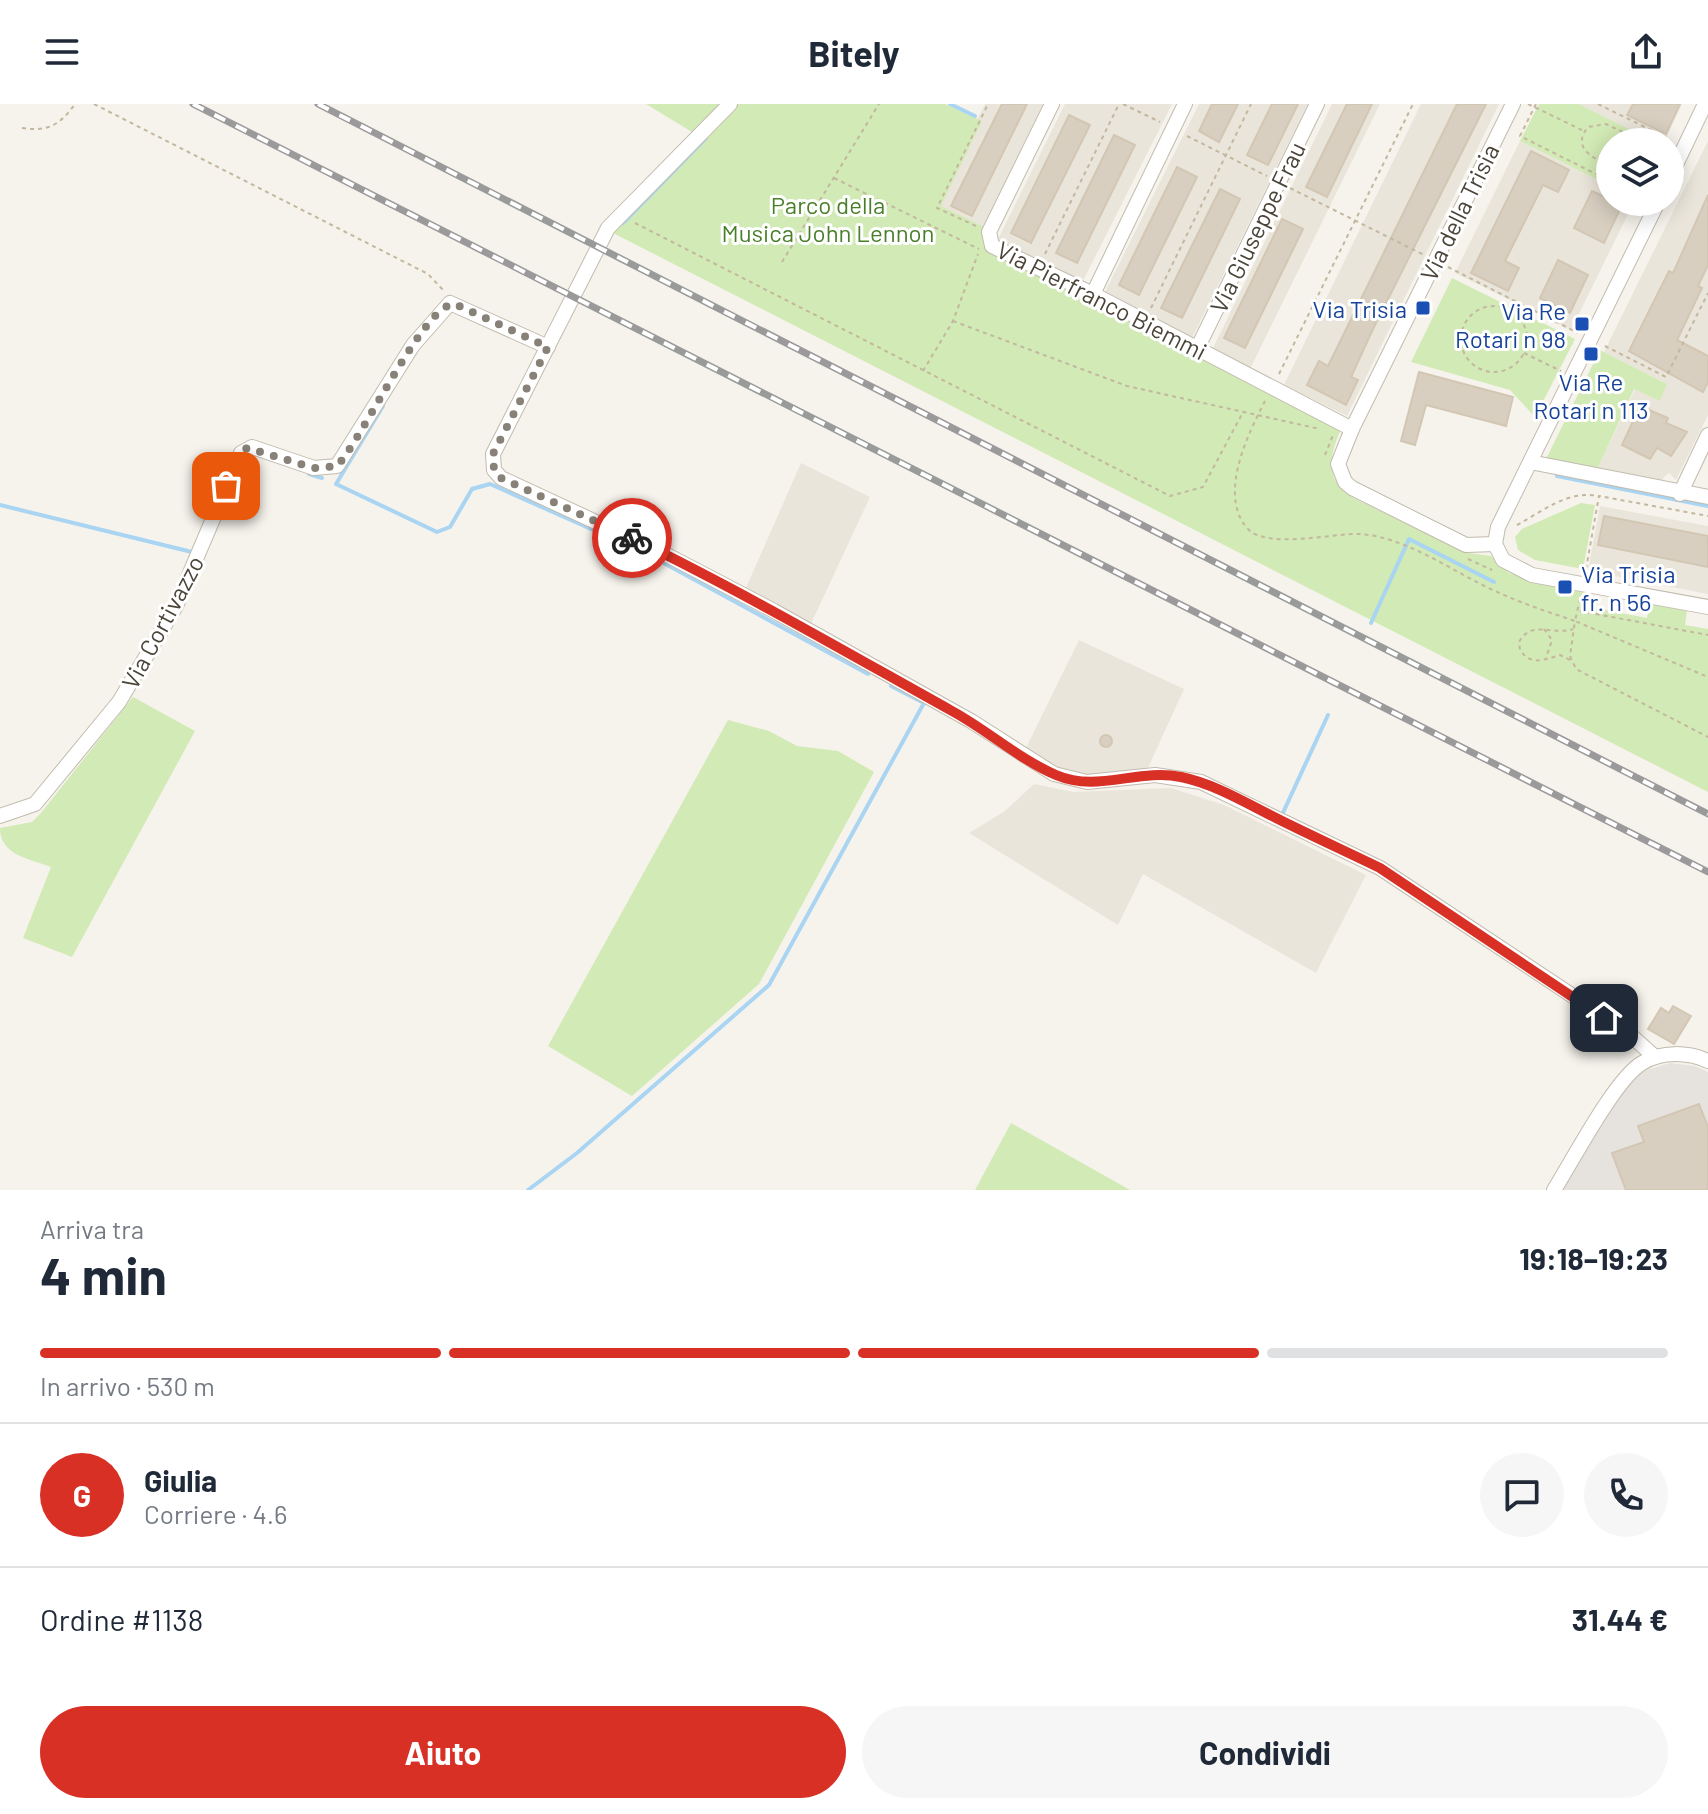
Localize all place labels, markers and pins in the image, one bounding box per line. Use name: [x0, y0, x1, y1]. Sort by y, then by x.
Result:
place label: Via Trisia: [1313, 294, 1407, 323]
place label: Via Re Rotari n 98: [1455, 296, 1566, 353]
marker: Via Trisia: [1414, 299, 1432, 317]
marker: Via Re Rotari n 98: [1573, 315, 1591, 333]
marker: Via Re Rotari n 113: [1582, 345, 1600, 363]
place label: Via Re Rotari n 113: [1533, 367, 1649, 424]
pin: [192, 452, 260, 520]
place label: Via Trisia fr. n 56: [1581, 559, 1676, 616]
marker: Via Trisia fr. n 56: [1556, 578, 1574, 596]
pin: [1570, 984, 1638, 1052]

